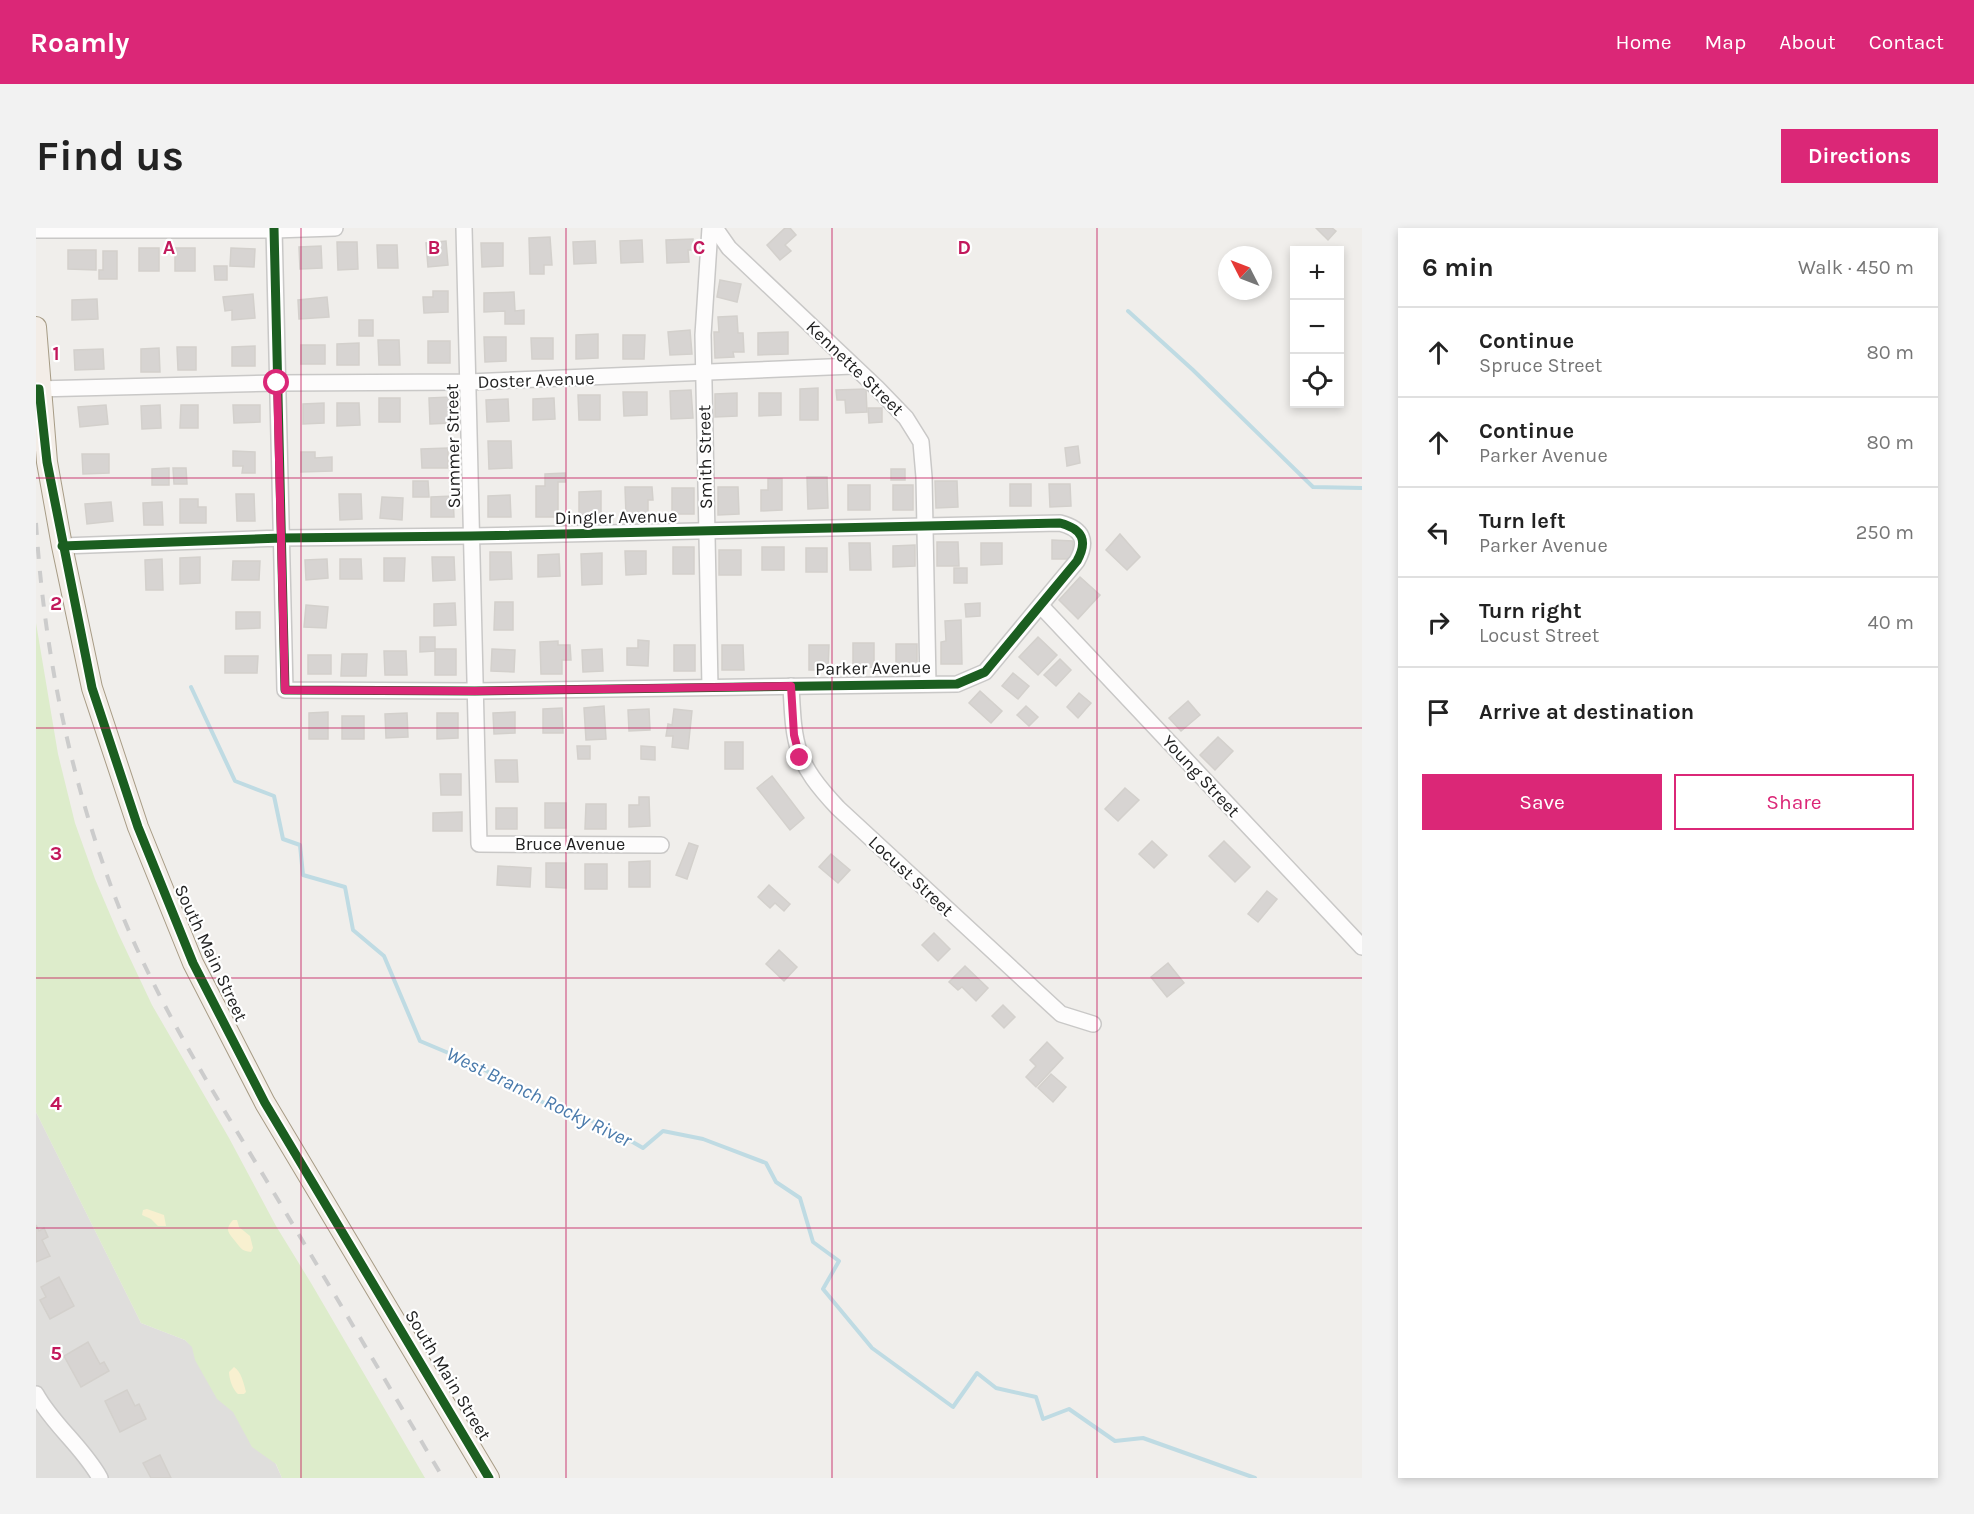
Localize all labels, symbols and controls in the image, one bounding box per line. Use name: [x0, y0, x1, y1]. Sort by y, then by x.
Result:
text: Roamly: [30, 26, 129, 59]
text: Home: [1616, 30, 1672, 54]
text: Map: [1705, 30, 1746, 54]
text: About: [1779, 30, 1836, 54]
text: Contact: [1869, 30, 1944, 54]
button: Directions: [1781, 129, 1938, 183]
text: Find us: [36, 131, 184, 181]
text: A: [163, 236, 176, 259]
text: B: [428, 236, 440, 259]
text: C: [693, 236, 705, 259]
text: D: [957, 236, 971, 259]
north arrow: [1218, 246, 1272, 300]
map controls: [1290, 246, 1344, 408]
button: +: [1290, 246, 1344, 300]
text: 6 min: [1422, 252, 1494, 283]
text: Walk · 450 m: [1798, 256, 1914, 279]
button: −: [1290, 300, 1344, 354]
street label: Kennette Street: [801, 316, 909, 420]
text: Continue: [1479, 328, 1574, 354]
icon: ahead: [1422, 336, 1455, 369]
text: 80 m: [1866, 341, 1914, 364]
text: 1: [52, 342, 60, 365]
button: locate: [1290, 354, 1344, 408]
text: Spruce Street: [1479, 354, 1602, 377]
street label: Doster Avenue: [477, 367, 595, 393]
route start: [263, 369, 289, 395]
street label: Summer Street: [441, 383, 465, 509]
street label: Smith Street: [693, 404, 717, 509]
text: Continue: [1479, 418, 1574, 444]
icon: ahead: [1422, 426, 1455, 459]
text: 80 m: [1866, 431, 1914, 454]
text: Parker Avenue: [1479, 444, 1608, 467]
street label: Dingler Avenue: [555, 505, 677, 529]
text: Turn left: [1479, 508, 1566, 534]
icon: left: [1422, 516, 1455, 549]
text: 250 m: [1856, 521, 1914, 544]
text: Parker Avenue: [1479, 534, 1608, 557]
text: 2: [50, 592, 62, 615]
text: Turn right: [1479, 598, 1582, 624]
icon: right: [1422, 606, 1455, 639]
text: 40 m: [1868, 611, 1914, 634]
text: Locust Street: [1479, 624, 1599, 647]
street label: Parker Avenue: [815, 656, 931, 680]
icon: arrive: [1422, 696, 1455, 729]
text: Arrive at destination: [1479, 699, 1694, 725]
street label: Young Street: [1157, 730, 1245, 822]
route end: [786, 744, 812, 770]
button: Save: [1422, 774, 1662, 830]
button: Share: [1674, 774, 1914, 830]
street label: Locust Street: [864, 831, 958, 921]
street label: Bruce Avenue: [515, 833, 625, 855]
text: 3: [50, 842, 62, 865]
street label: South Main Street: [170, 881, 252, 1025]
water label: West Branch Rocky River: [443, 1042, 636, 1152]
text: 4: [50, 1092, 62, 1115]
street label: South Main Street: [400, 1306, 496, 1445]
text: 5: [50, 1342, 62, 1365]

